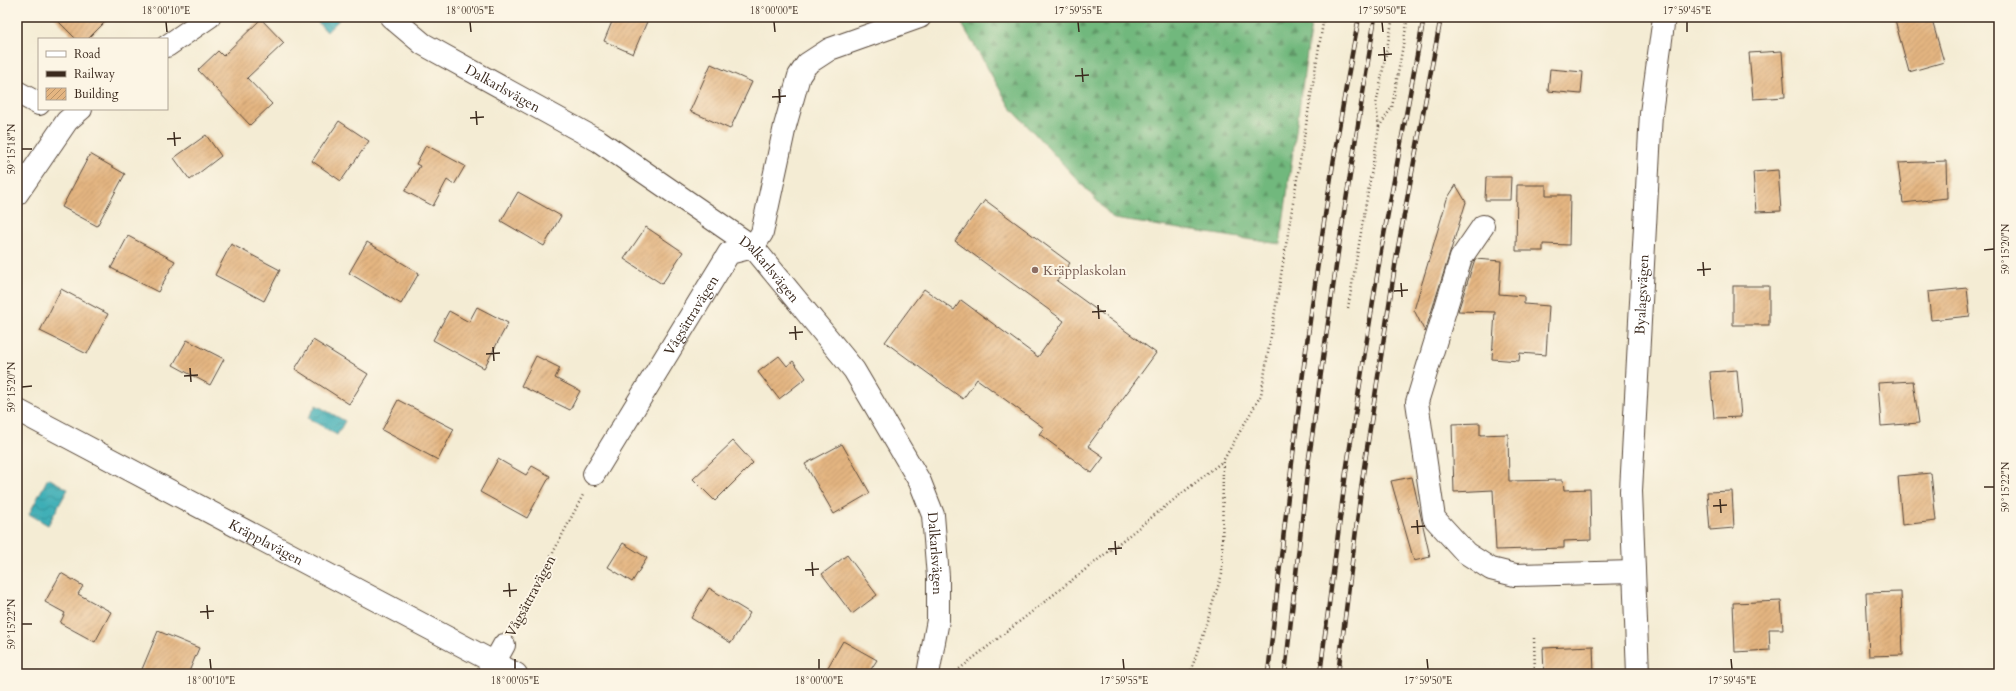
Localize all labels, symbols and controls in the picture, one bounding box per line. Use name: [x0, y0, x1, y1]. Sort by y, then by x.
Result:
text: 18°00'10"E: [142, 4, 190, 18]
text: 18°00'05"E: [446, 4, 494, 18]
text: 18°00'00"E: [750, 4, 798, 18]
text: 17°59'55"E: [1054, 4, 1102, 18]
text: 17°59'50"E: [1358, 4, 1406, 18]
text: 17°59'45"E: [1663, 4, 1711, 18]
legend: [38, 38, 168, 110]
text: Road: [74, 46, 101, 62]
street label: Dalkarlsvägen: [461, 60, 544, 117]
text: Railway: [74, 66, 116, 82]
text: Building: [74, 86, 119, 102]
text: 59°15'18"N: [5, 123, 19, 174]
text: 59°15'20"N: [1999, 223, 2013, 274]
street label: Dalkarlsvägen: [735, 231, 804, 307]
street label: Byalagsvägen: [1630, 254, 1654, 335]
place label: Kräpplaskolan: [1043, 261, 1127, 280]
marker: Kräpplaskolan: [1030, 265, 1040, 275]
street label: Vågsättravägen: [660, 272, 723, 359]
text: 59°15'20"N: [5, 361, 19, 412]
text: 59°15'22"N: [1999, 461, 2013, 512]
street label: Dalkarlsvägen: [923, 511, 947, 595]
street label: Kräpplavägen: [225, 515, 307, 570]
street label: Vågsättravägen: [501, 552, 560, 641]
text: 59°15'22"N: [5, 598, 19, 649]
text: 18°00'10"E: [187, 674, 235, 688]
text: 18°00'05"E: [491, 674, 539, 688]
text: 18°00'00"E: [795, 674, 843, 688]
text: 17°59'55"E: [1100, 674, 1148, 688]
text: 17°59'50"E: [1404, 674, 1452, 688]
text: 17°59'45"E: [1708, 674, 1756, 688]

